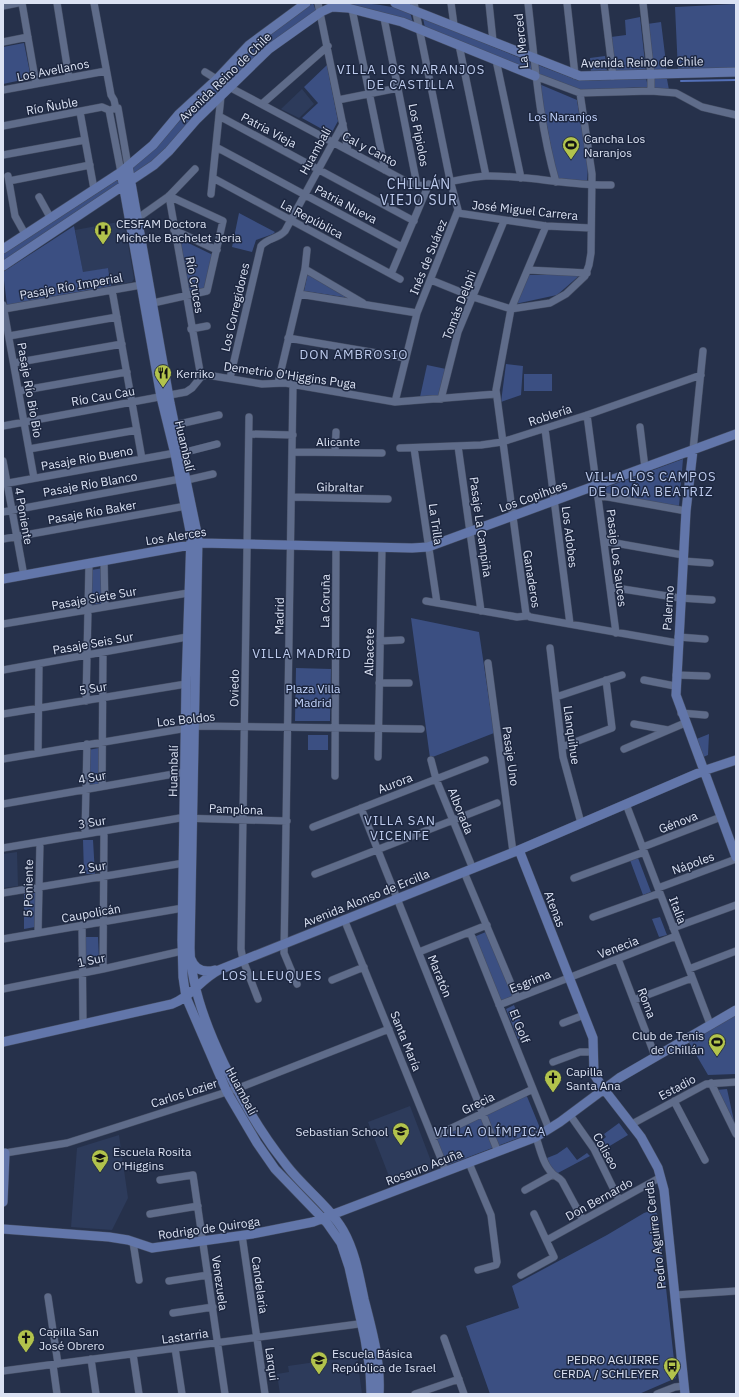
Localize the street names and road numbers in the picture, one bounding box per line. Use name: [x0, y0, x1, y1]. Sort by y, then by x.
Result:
street label: La Merced: [511, 13, 531, 69]
street label: Avenida Reino de Chile: [176, 29, 275, 125]
street label: Avenida Reino de Chile: [580, 53, 704, 71]
street label: Los Avellanos: [16, 56, 91, 84]
street label: Río Ñuble: [25, 94, 79, 118]
street label: Los Pipiolos: [406, 102, 433, 168]
street label: Patria Vieja: [239, 109, 300, 151]
street label: Huambalí: [296, 125, 334, 177]
street label: Cal y Canto: [340, 128, 400, 170]
street label: Patria Nueva: [312, 181, 380, 227]
street label: La República: [278, 196, 346, 242]
street label: José Miguel Carrera: [471, 197, 579, 223]
street label: Inés de Suárez: [406, 217, 450, 297]
street label: Río Cruces: [183, 255, 207, 315]
street label: Los Corregidores: [218, 261, 253, 353]
street label: Tomás Delphi: [439, 268, 479, 342]
street label: Pasaje Río Imperial: [18, 270, 124, 302]
street label: Pasaje Río Bio Bio: [14, 341, 46, 439]
street label: Demetrio O'Higgins Puga: [223, 358, 358, 392]
street label: Río Cau Cau: [70, 383, 136, 409]
street label: Roblería: [526, 401, 574, 429]
street label: Huambalí: [172, 419, 198, 473]
street label: Alicante: [316, 434, 360, 449]
street label: Pasaje Río Bueno: [40, 442, 134, 473]
street label: Pasaje Río Blanco: [42, 468, 139, 500]
street label: Pasaje La Campiña: [467, 476, 496, 579]
street label: Los Copihues: [497, 477, 569, 515]
street label: Gibraltar: [316, 479, 364, 495]
street label: 4 Poniente: [12, 486, 36, 546]
street label: Pasaje Río Baker: [46, 497, 138, 527]
street label: La Trilla: [426, 502, 446, 546]
street label: Los Adobes: [559, 505, 581, 569]
street label: Pasaje Los Sauces: [604, 508, 630, 608]
street label: Los Alerces: [144, 524, 208, 548]
street label: Ganaderos: [520, 549, 544, 609]
street label: La Coruña: [317, 573, 333, 628]
street label: Pasaje Siete Sur: [50, 583, 139, 613]
street label: Palermo: [659, 585, 677, 631]
street label: Madrid: [271, 597, 287, 635]
street label: Pasaje Seis Sur: [51, 628, 135, 657]
street label: Albacete: [361, 628, 377, 676]
street label: Oviedo: [226, 669, 242, 707]
street label: 5 Sur: [78, 678, 109, 698]
street label: Llanquihue: [560, 704, 584, 766]
street label: Los Boldos: [156, 708, 216, 730]
street label: Pasaje Uno: [499, 725, 523, 787]
street label: Huambalí: [165, 745, 181, 797]
street label: 4 Sur: [77, 767, 108, 787]
street label: Aurora: [375, 769, 415, 797]
street label: Alborada: [445, 786, 477, 837]
street label: Pamplona: [209, 801, 264, 817]
street label: Génova: [656, 808, 700, 836]
street label: 3 Sur: [77, 812, 108, 832]
street label: Nápoles: [670, 848, 717, 878]
street label: 2 Sur: [77, 857, 108, 877]
street label: 5 Poniente: [20, 859, 36, 917]
street label: Avenida Alonso de Ercilla: [300, 865, 432, 930]
street label: Atenas: [541, 889, 569, 929]
street label: Italia: [666, 894, 690, 926]
street label: Caupolicán: [60, 900, 122, 926]
street label: Venecia: [596, 932, 641, 962]
street label: 1 Sur: [76, 950, 107, 970]
street label: Maratón: [425, 953, 455, 999]
street label: Esgrima: [507, 966, 553, 996]
street label: Roma: [634, 986, 660, 1021]
street label: El Golf: [506, 1007, 534, 1045]
street label: Santa María: [387, 1009, 425, 1074]
street label: Huambalí: [223, 1065, 261, 1117]
street label: Estadio: [656, 1071, 698, 1103]
street label: Carlos Lozier: [149, 1075, 220, 1111]
street label: Grecia: [459, 1088, 497, 1117]
street label: Coliseo: [590, 1130, 622, 1172]
street label: Rosauro Acuña: [384, 1145, 465, 1189]
street label: Don Bernardo: [563, 1174, 635, 1224]
street label: Pedro Aguirre Cerda: [641, 1180, 669, 1290]
street label: Rodrigo de Quiroga: [157, 1213, 262, 1243]
street label: Venezuela: [209, 1254, 231, 1312]
street label: Candelaria: [249, 1255, 272, 1315]
street label: Lastarria: [161, 1325, 210, 1347]
street label: Larqui: [262, 1346, 282, 1382]

